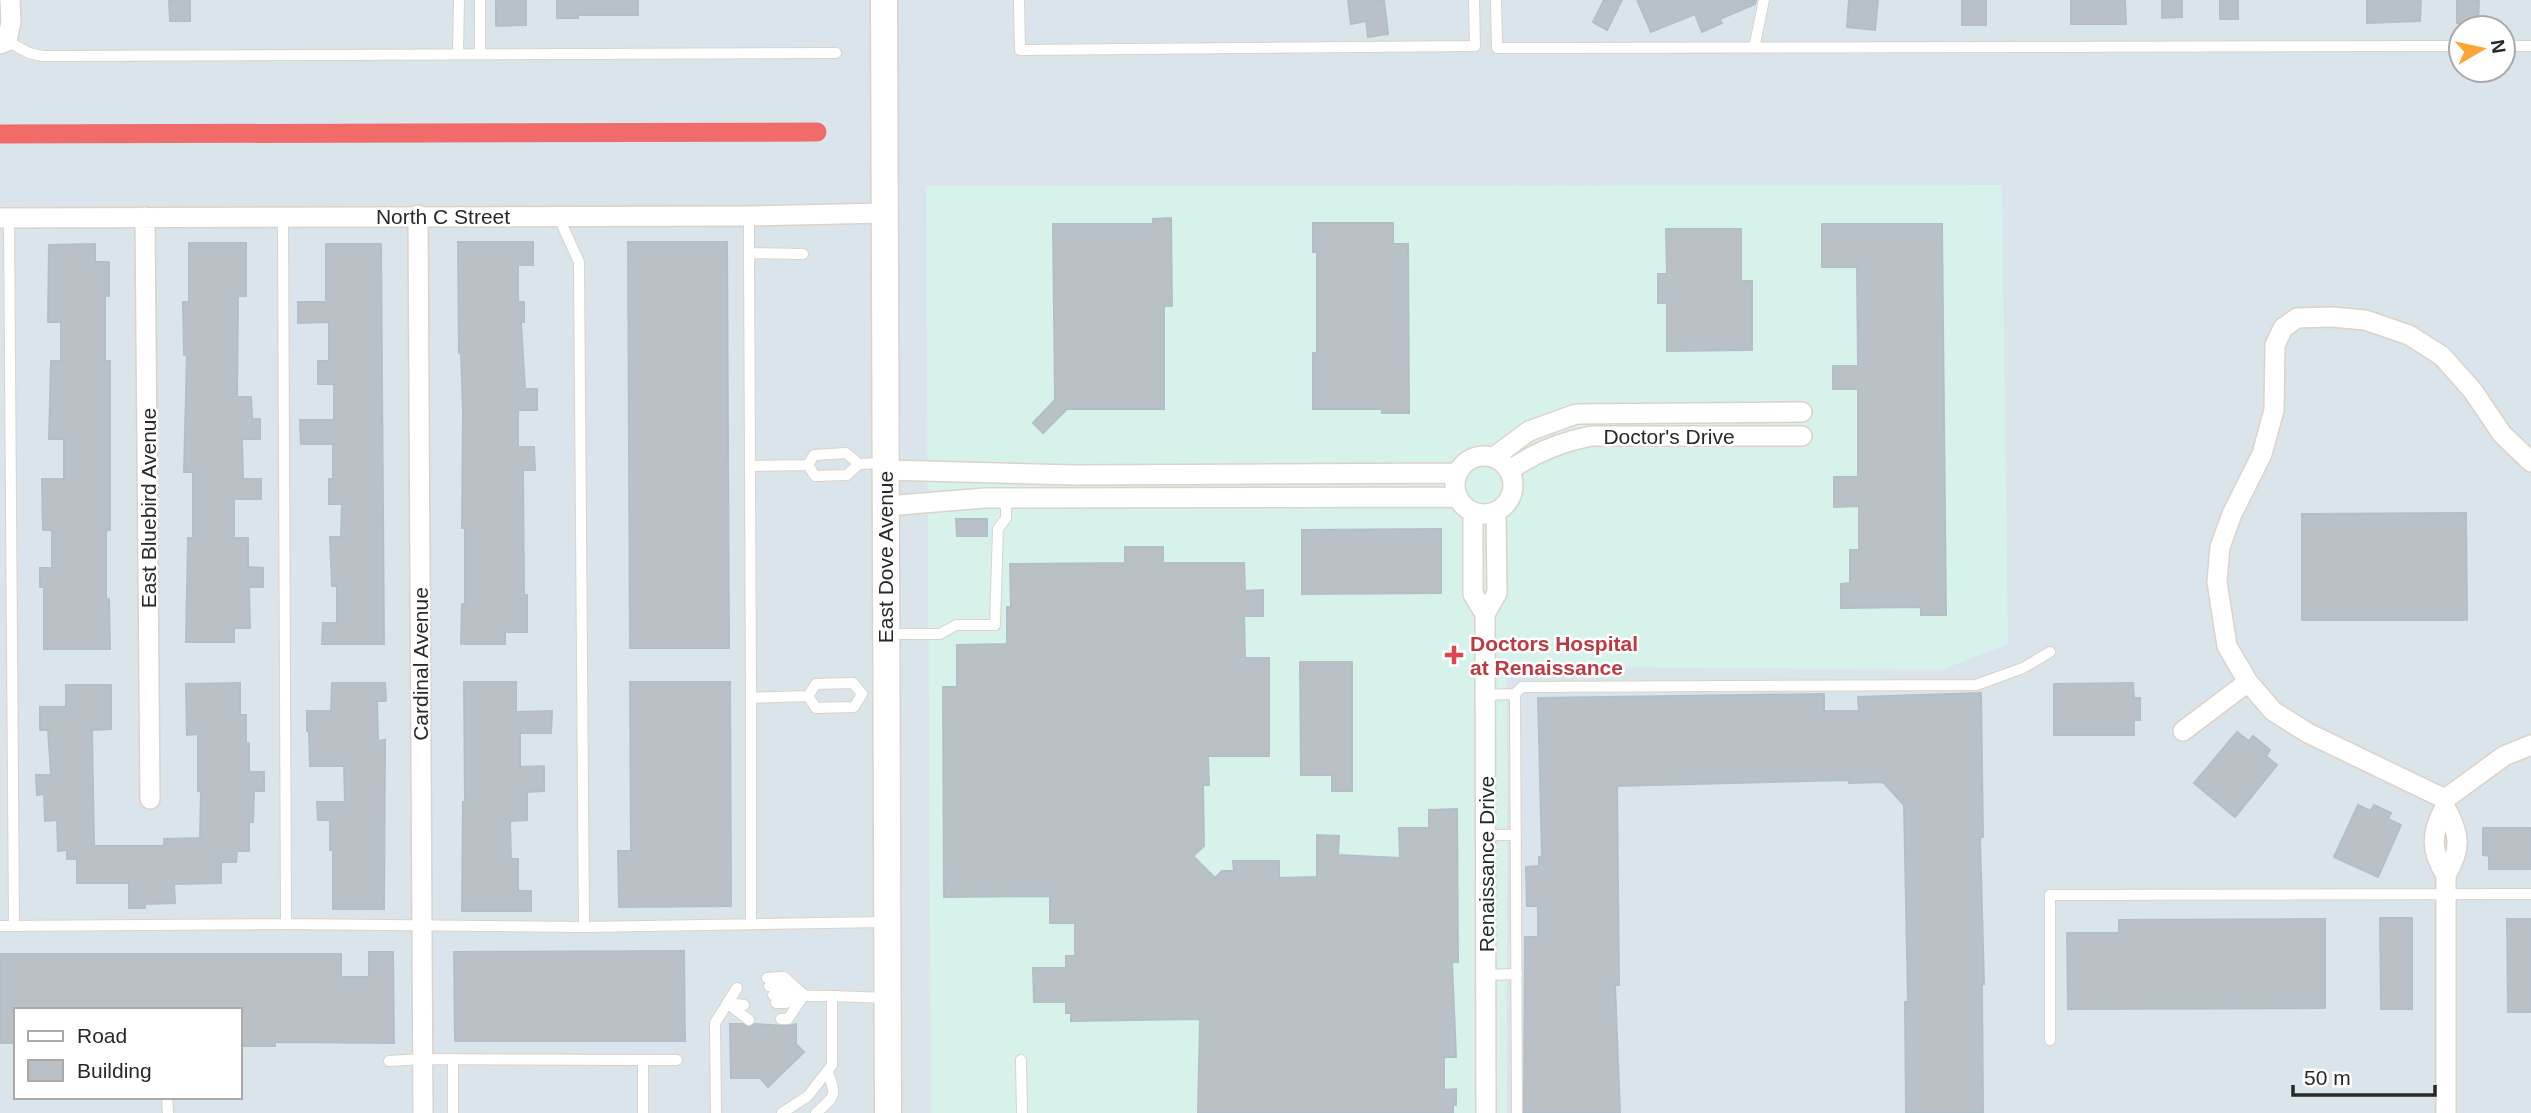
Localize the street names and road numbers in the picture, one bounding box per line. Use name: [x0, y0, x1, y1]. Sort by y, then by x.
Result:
street label: North C Street: [376, 205, 510, 228]
street label: East Bluebird Avenue: [137, 408, 160, 608]
street label: Doctor's Drive: [1603, 425, 1735, 448]
street label: East Dove Avenue: [874, 471, 897, 643]
street label: Cardinal Avenue: [409, 587, 432, 741]
street label: Renaissance Drive: [1475, 776, 1498, 952]

